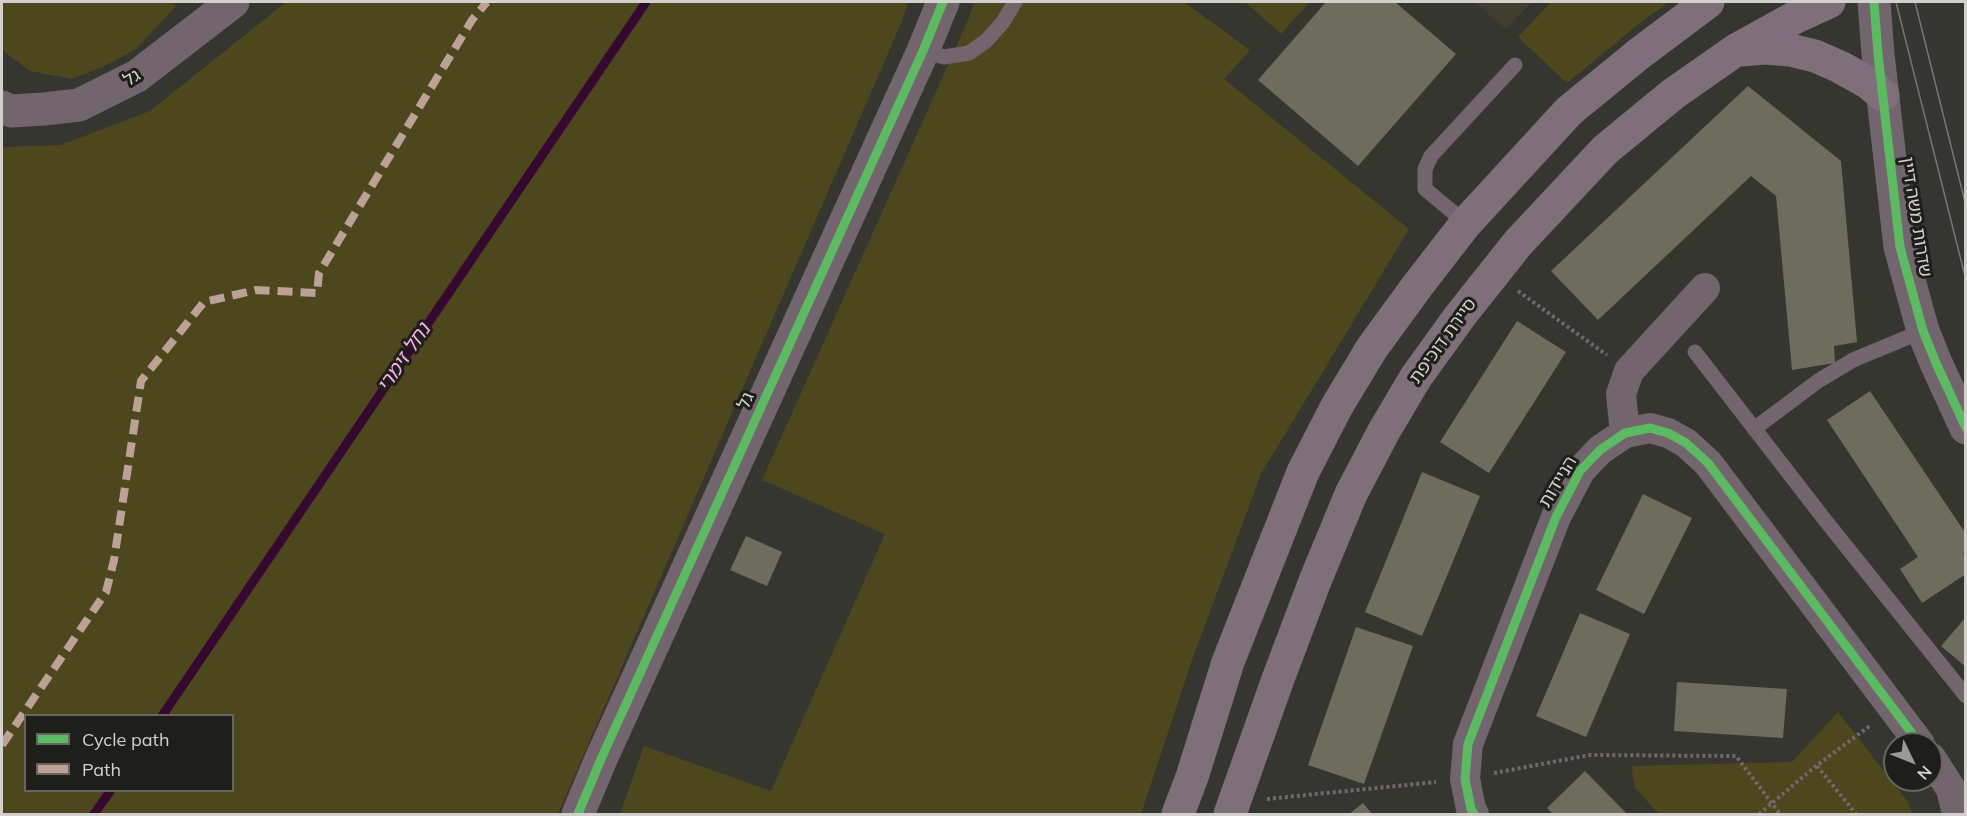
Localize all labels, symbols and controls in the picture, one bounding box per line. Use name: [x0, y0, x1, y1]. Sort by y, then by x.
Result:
street label: גל: [120, 65, 144, 91]
street label: שדרות משה דיין: [1896, 155, 1936, 279]
street label: סיירת דוכיפת: [1405, 294, 1481, 388]
water label: נחל זימרי: [372, 319, 436, 397]
street label: גל: [733, 389, 759, 413]
street label: הניידות: [1534, 452, 1582, 512]
legend: [24, 714, 234, 792]
text: Cycle path: [82, 728, 169, 751]
north arrow: [1883, 732, 1943, 792]
text: Path: [82, 758, 121, 781]
text: N: [1913, 762, 1936, 784]

